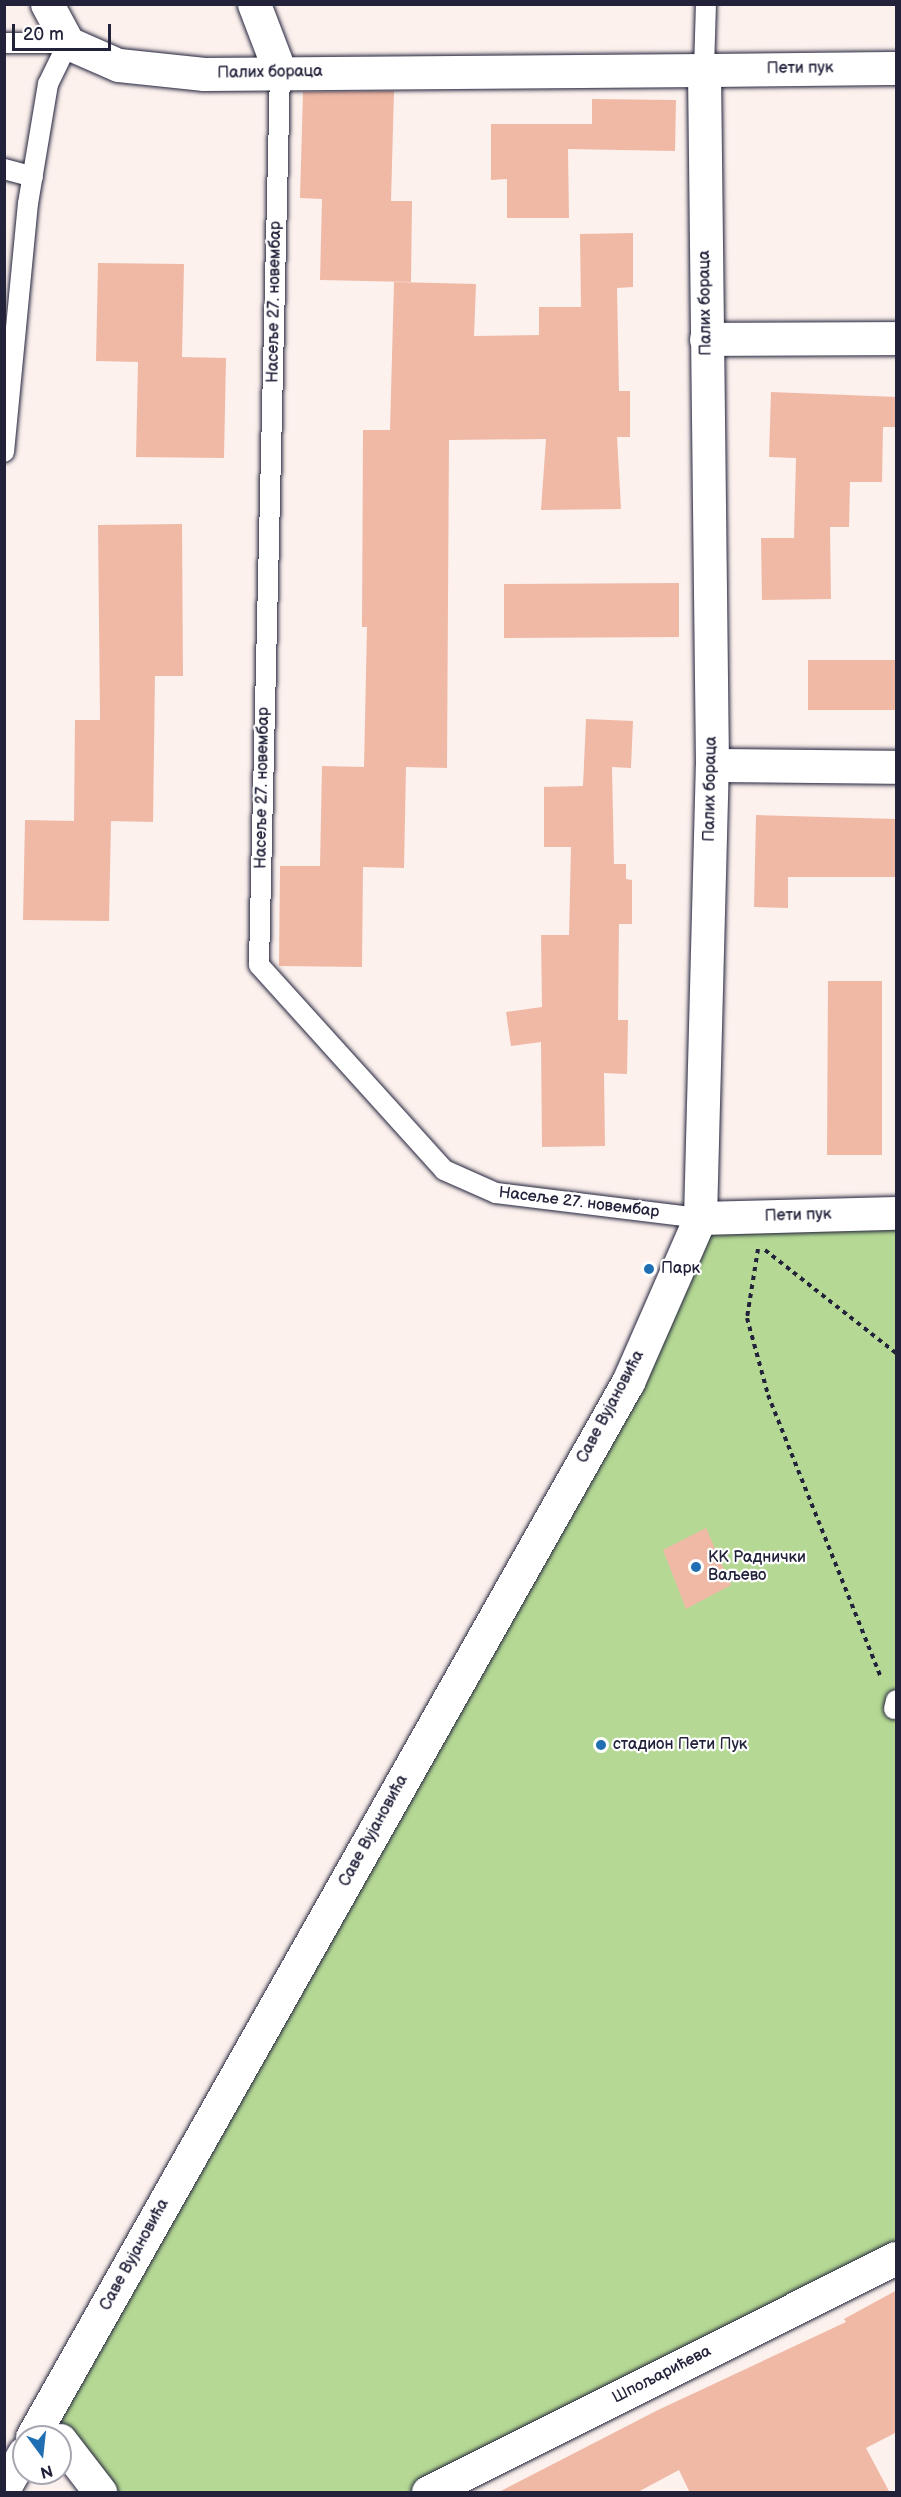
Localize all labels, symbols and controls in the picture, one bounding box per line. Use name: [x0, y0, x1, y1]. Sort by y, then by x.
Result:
scale bar: [15, 12, 114, 50]
text: 20 m: [23, 24, 64, 45]
street label: Пети пук: [766, 59, 834, 79]
street label: Палих бораца: [217, 62, 323, 84]
street label: Насеље 27. новембар: [264, 221, 286, 383]
street label: Палих бораца: [695, 250, 717, 356]
street label: Насеље 27. новембар: [252, 707, 274, 869]
street label: Палих бораца: [700, 736, 722, 842]
street label: Насеље 27. новембар: [498, 1184, 660, 1222]
street label: Пети пук: [764, 1205, 832, 1227]
place label: Парк: [661, 1259, 700, 1279]
marker: Парк: [642, 1262, 656, 1276]
street label: Саве Вујановића: [573, 1347, 649, 1467]
place label: КК Раднички Ваљево: [708, 1548, 806, 1586]
marker: КК Раднички Ваљево: [689, 1560, 703, 1574]
place label: стадион Пети Пук: [613, 1735, 747, 1755]
marker: стадион Пети Пук: [594, 1738, 608, 1752]
street label: Саве Вујановића: [335, 1772, 413, 1890]
street label: Саве Вујановића: [96, 2196, 174, 2314]
street label: Шпољарићева: [609, 2342, 715, 2408]
north arrow: [12, 2425, 72, 2485]
text: N: [38, 2460, 55, 2482]

